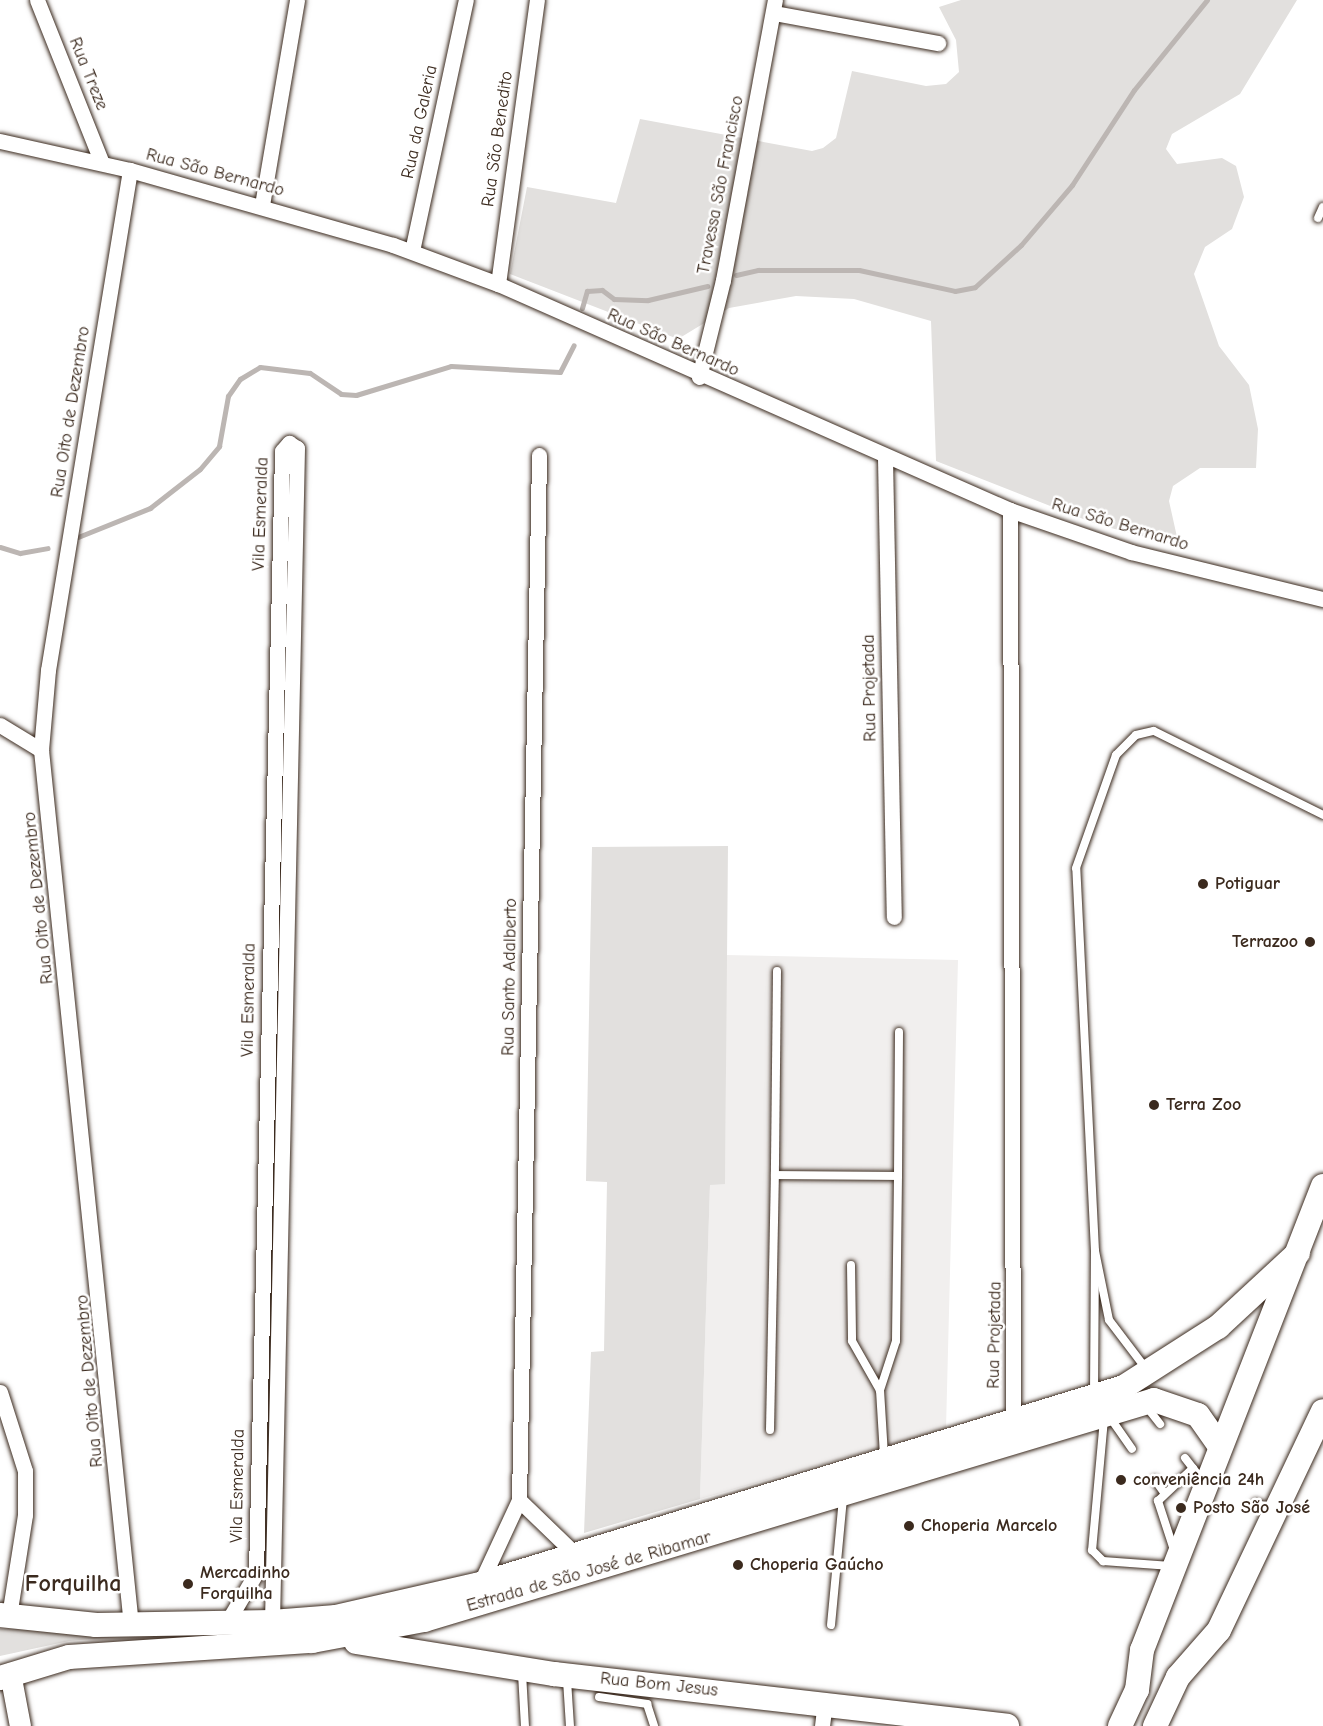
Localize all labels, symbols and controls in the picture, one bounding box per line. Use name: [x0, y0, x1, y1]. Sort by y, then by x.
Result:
street label: Rua Treze: [64, 34, 112, 114]
street label: Rua da Galeria: [397, 63, 443, 181]
street label: Rua São Benedito: [478, 70, 518, 208]
street label: Travessa São Francisco: [693, 94, 749, 276]
street label: Rua São Bernardo: [144, 144, 286, 202]
street label: Rua São Bernardo: [604, 304, 742, 382]
street label: Rua Oito de Dezembro: [47, 325, 95, 499]
street label: Vila Esmeralda: [248, 457, 274, 571]
street label: Rua São Bernardo: [1049, 494, 1191, 556]
street label: Rua Projetada: [858, 634, 882, 742]
street label: Rua Oito de Dezembro: [19, 811, 59, 985]
place label: Potiguar: [1215, 873, 1280, 895]
marker: Potiguar: [1196, 877, 1210, 891]
street label: Rua Santo Adalberto: [498, 898, 522, 1056]
place label: Terrazoo: [1232, 931, 1298, 953]
marker: Terrazoo: [1303, 935, 1317, 949]
street label: Vila Esmeralda: [237, 943, 261, 1057]
place label: Terra Zoo: [1166, 1094, 1241, 1116]
marker: Terra Zoo: [1147, 1098, 1161, 1112]
street label: Rua Projetada: [983, 1281, 1007, 1389]
street label: Rua Oito de Dezembro: [72, 1294, 108, 1468]
street label: Vila Esmeralda: [226, 1429, 250, 1543]
place label: conveniência 24h: [1133, 1469, 1264, 1491]
marker: conveniência 24h: [1114, 1473, 1128, 1487]
place label: Posto São José: [1193, 1497, 1310, 1519]
marker: Posto São José: [1174, 1501, 1188, 1515]
place label: Choperia Marcelo: [921, 1515, 1057, 1537]
marker: Choperia Marcelo: [902, 1519, 916, 1533]
street label: Estrada de São José de Ribamar: [464, 1527, 714, 1617]
place label: Choperia Gaúcho: [750, 1554, 883, 1576]
marker: Choperia Gaúcho: [731, 1558, 745, 1572]
place label: Mercadinho Forquilha: [200, 1563, 290, 1606]
district label: Forquilha: [25, 1570, 121, 1598]
marker: Mercadinho Forquilha: [181, 1577, 195, 1591]
street label: Rua Bom Jesus: [599, 1668, 719, 1702]

